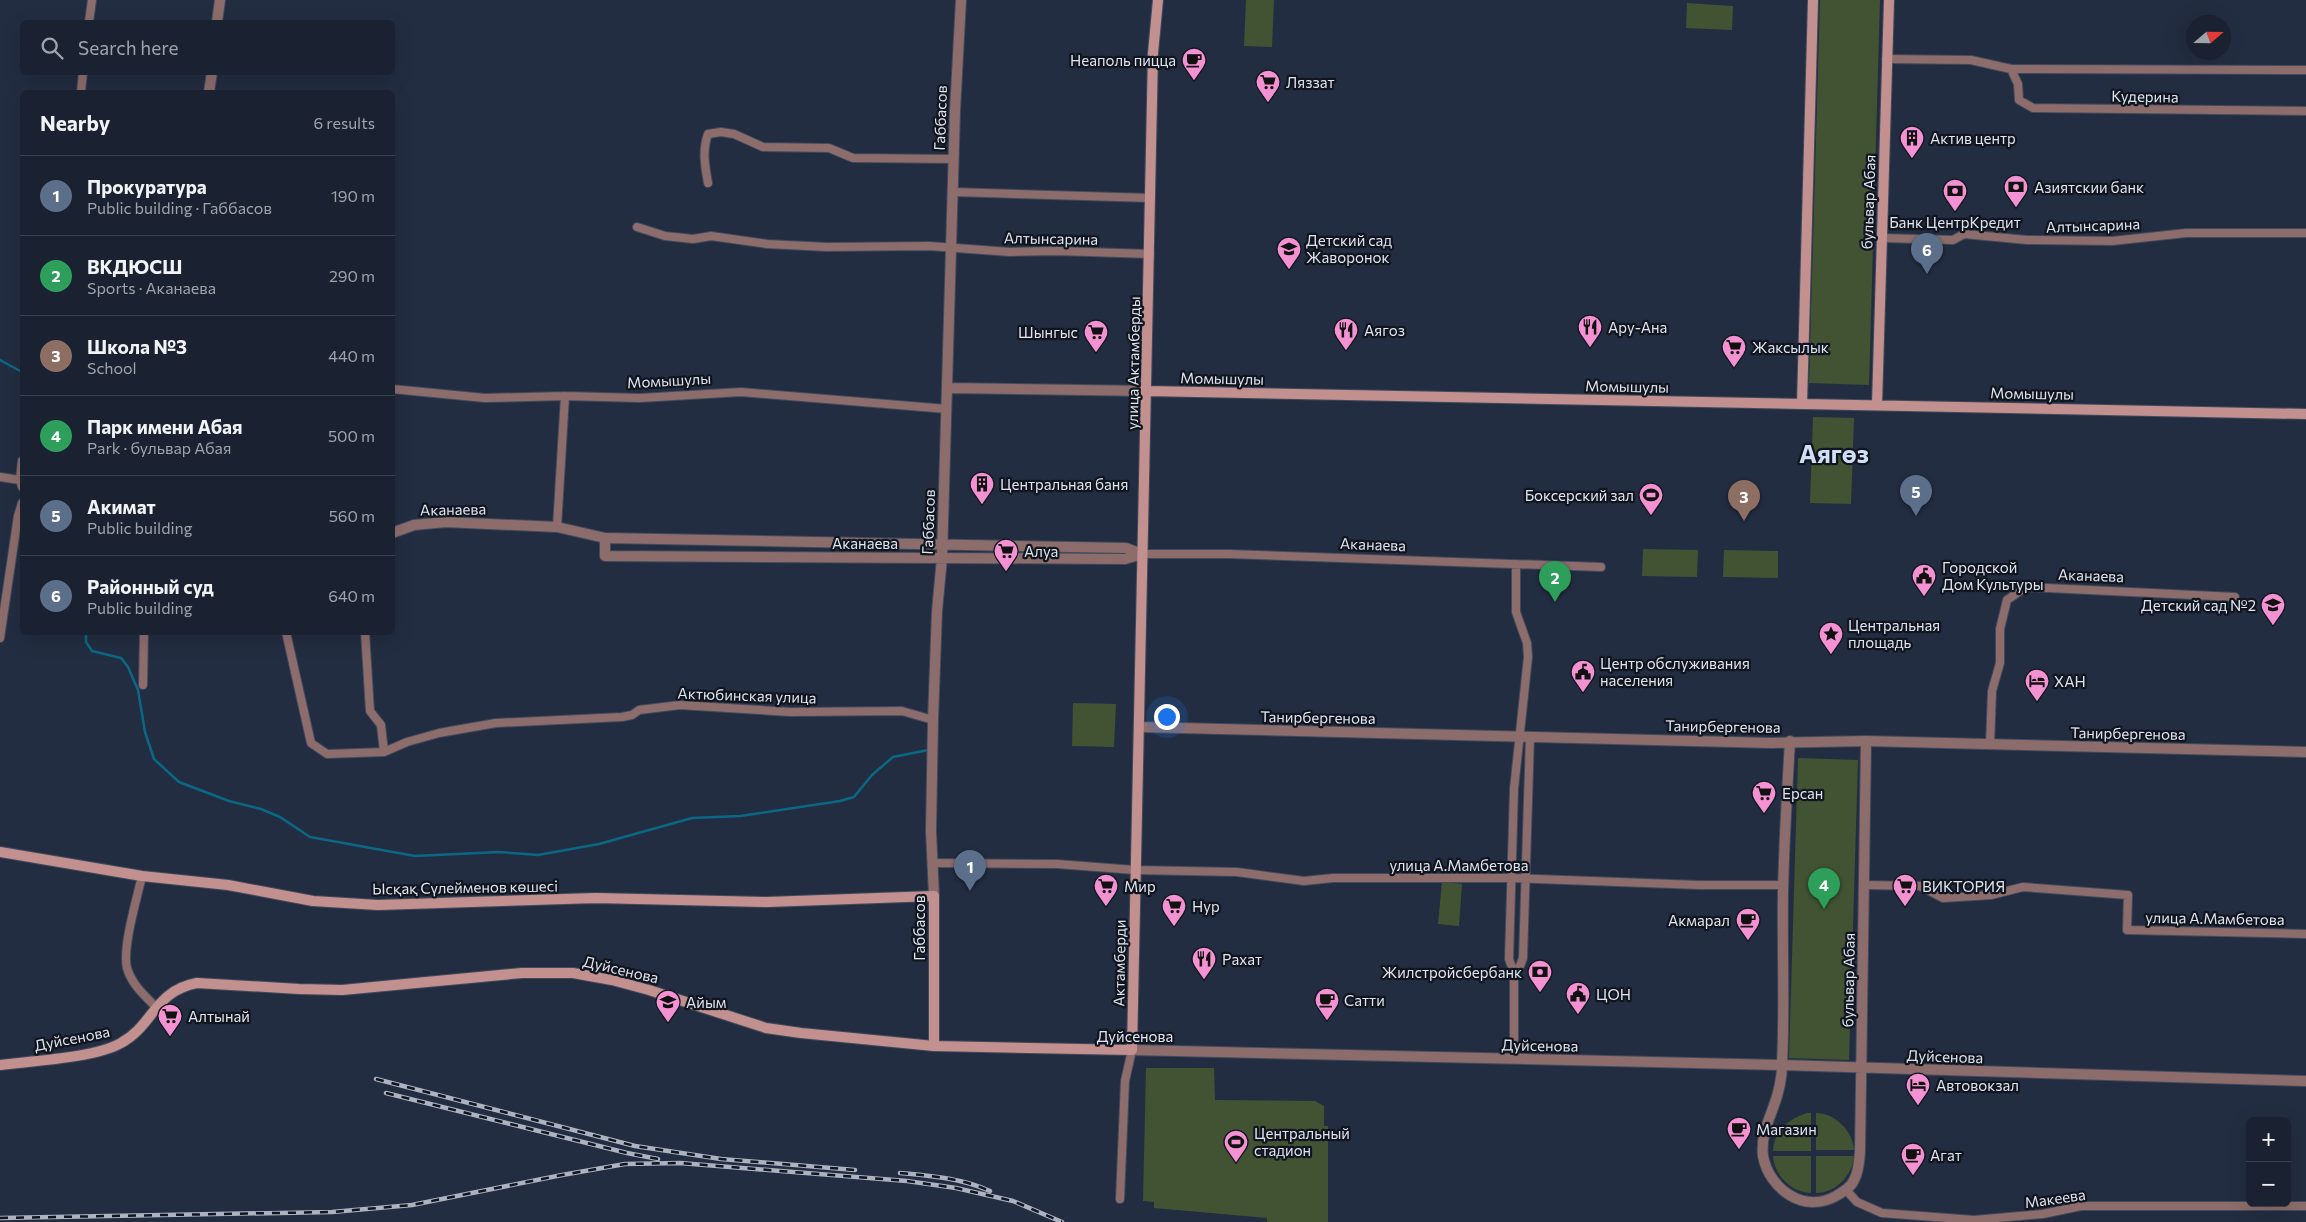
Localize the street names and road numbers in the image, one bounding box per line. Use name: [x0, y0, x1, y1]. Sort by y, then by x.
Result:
street label: Габбасов: [930, 85, 950, 151]
street label: Кудерина: [2111, 86, 2179, 106]
street label: бульвар Абая: [1857, 154, 1879, 250]
street label: Алтынсарина: [2046, 214, 2140, 236]
street label: Алтынсарина: [1004, 228, 1098, 248]
street label: улица Актамберды: [1123, 296, 1143, 430]
street label: Момышулы: [1180, 368, 1264, 388]
street label: Момышулы: [627, 369, 711, 391]
street label: Момышулы: [1585, 376, 1669, 396]
street label: Момышулы: [1990, 383, 2074, 403]
street label: Габбасов: [918, 489, 938, 555]
street label: Аканаева: [420, 499, 486, 519]
street label: Аканаева: [832, 534, 898, 552]
street label: Аканаева: [1340, 534, 1406, 554]
street label: Аканаева: [2058, 565, 2124, 585]
street label: Актюбинская улица: [677, 684, 817, 706]
street label: Танирбергенова: [1260, 707, 1376, 727]
street label: Танирбергенова: [1665, 716, 1781, 736]
street label: Танирбергенова: [2070, 723, 2186, 743]
street label: улица А.Мамбетова: [1389, 856, 1529, 874]
street label: Ысқақ Сүлейменов көшесі: [372, 876, 558, 898]
street label: Габбасов: [910, 895, 928, 961]
street label: улица А.Мамбетова: [2145, 908, 2285, 928]
street label: Актамберди: [1109, 919, 1129, 1007]
street label: бульвар Абая: [1838, 933, 1858, 1027]
street label: Дуйсенова: [582, 952, 660, 986]
street label: Дуйсенова: [33, 1022, 111, 1054]
street label: Дуйсенова: [1097, 1027, 1173, 1045]
street label: Дуйсенова: [1502, 1035, 1578, 1055]
street label: Дуйсенова: [1906, 1046, 1984, 1066]
street label: Макеева: [2023, 1185, 2087, 1211]

